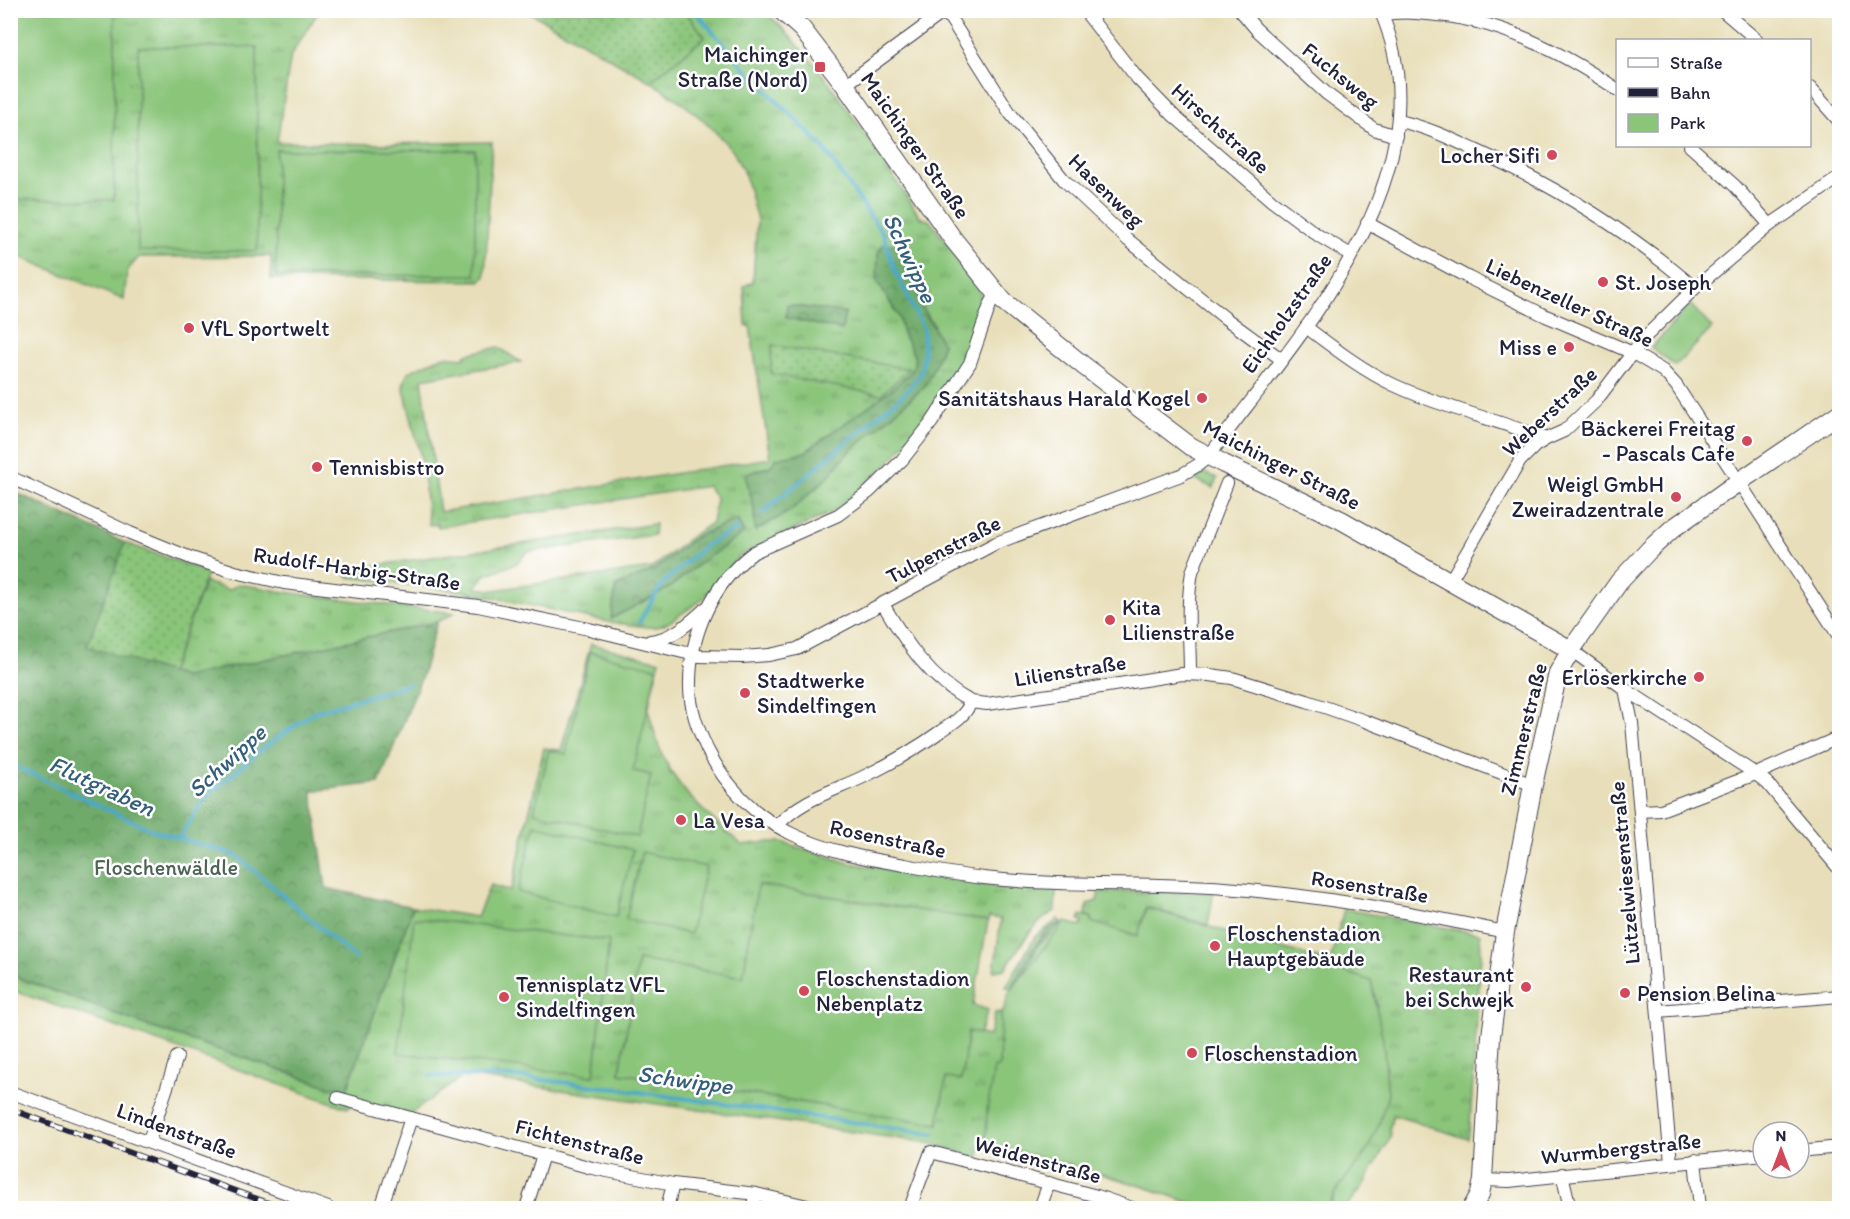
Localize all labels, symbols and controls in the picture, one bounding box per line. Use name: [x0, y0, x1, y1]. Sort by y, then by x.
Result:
street label: Fuchsweg: [1297, 36, 1385, 115]
legend: [1616, 39, 1811, 147]
place label: Maichinger Straße (Nord): [678, 41, 809, 93]
text: Straße: [1670, 52, 1723, 74]
marker: Maichinger Straße (Nord): [813, 60, 827, 74]
street label: Maichinger Straße: [855, 67, 976, 224]
street label: Hirschstraße: [1166, 77, 1276, 180]
text: Bahn: [1670, 82, 1711, 104]
text: Park: [1670, 112, 1705, 134]
place label: Locher Sifi: [1440, 142, 1540, 169]
street label: Hasenweg: [1063, 147, 1151, 234]
marker: Locher Sifi: [1545, 148, 1559, 162]
water label: Schwippe: [877, 208, 944, 309]
street label: Eichholzstraße: [1235, 248, 1338, 379]
street label: Liebenzeller Straße: [1481, 252, 1658, 353]
place label: St. Joseph: [1615, 269, 1711, 296]
marker: St. Joseph: [1596, 275, 1610, 289]
place label: VfL Sportwelt: [201, 315, 329, 342]
marker: VfL Sportwelt: [182, 321, 196, 335]
place label: Miss e: [1499, 334, 1557, 361]
marker: Miss e: [1562, 340, 1576, 354]
street label: Weberstraße: [1496, 360, 1603, 462]
place label: Sanitätshaus Harald Kogel: [938, 385, 1190, 412]
marker: Sanitätshaus Harald Kogel: [1195, 391, 1209, 405]
street label: Maichinger Straße: [1198, 413, 1365, 516]
place label: Bäckerei Freitag - Pascals Cafe: [1581, 415, 1736, 467]
marker: Bäckerei Freitag - Pascals Cafe: [1740, 434, 1754, 448]
place label: Tennisbistro: [329, 454, 444, 481]
marker: Tennisbistro: [310, 460, 324, 474]
place label: Weigl GmbH Zweiradzentrale: [1512, 471, 1664, 523]
marker: Weigl GmbH Zweiradzentrale: [1669, 490, 1683, 504]
street label: Tulpenstraße: [881, 509, 1005, 590]
street label: Rudolf-Harbig-Straße: [252, 541, 462, 596]
place label: Kita Lilienstraße: [1122, 594, 1235, 646]
marker: Kita Lilienstraße: [1103, 613, 1117, 627]
street label: Lilienstraße: [1012, 648, 1128, 693]
street label: Zimmerstraße: [1494, 660, 1553, 798]
place label: Erlöserkirche: [1562, 664, 1687, 691]
place label: Stadtwerke Sindelfingen: [757, 667, 877, 719]
marker: Erlöserkirche: [1692, 670, 1706, 684]
marker: Stadtwerke Sindelfingen: [738, 686, 752, 700]
water label: Schwippe: [182, 717, 273, 803]
water label: Flutgraben: [45, 749, 160, 823]
street label: Lützelwiesenstraße: [1603, 780, 1646, 966]
place label: La Vesa: [693, 807, 766, 834]
marker: La Vesa: [674, 813, 688, 827]
street label: Rosenstraße: [827, 813, 949, 864]
park label: Floschenwäldle: [94, 854, 238, 881]
street label: Rosenstraße: [1309, 864, 1430, 909]
place label: Floschenstadion Hauptgebäude: [1227, 920, 1381, 972]
marker: Floschenstadion Hauptgebäude: [1208, 939, 1222, 953]
place label: Restaurant bei Schwejk: [1405, 961, 1515, 1013]
place label: Floschenstadion Nebenplatz: [816, 965, 970, 1017]
place label: Tennisplatz VFL Sindelfingen: [516, 971, 665, 1023]
marker: Restaurant bei Schwejk: [1519, 980, 1533, 994]
place label: Pension Belina: [1637, 980, 1776, 1007]
marker: Floschenstadion Nebenplatz: [797, 984, 811, 998]
marker: Pension Belina: [1618, 986, 1632, 1000]
marker: Tennisplatz VFL Sindelfingen: [497, 990, 511, 1004]
place label: Floschenstadion: [1204, 1040, 1358, 1067]
marker: Floschenstadion: [1185, 1046, 1199, 1060]
water label: Schwippe: [636, 1059, 736, 1101]
street label: Lindenstraße: [113, 1096, 241, 1165]
street label: Fichtenstraße: [513, 1112, 647, 1171]
north arrow: [1751, 1120, 1811, 1180]
text: N: [1776, 1126, 1786, 1145]
street label: Wurmbergstraße: [1540, 1127, 1703, 1170]
street label: Weidenstraße: [971, 1130, 1104, 1189]

